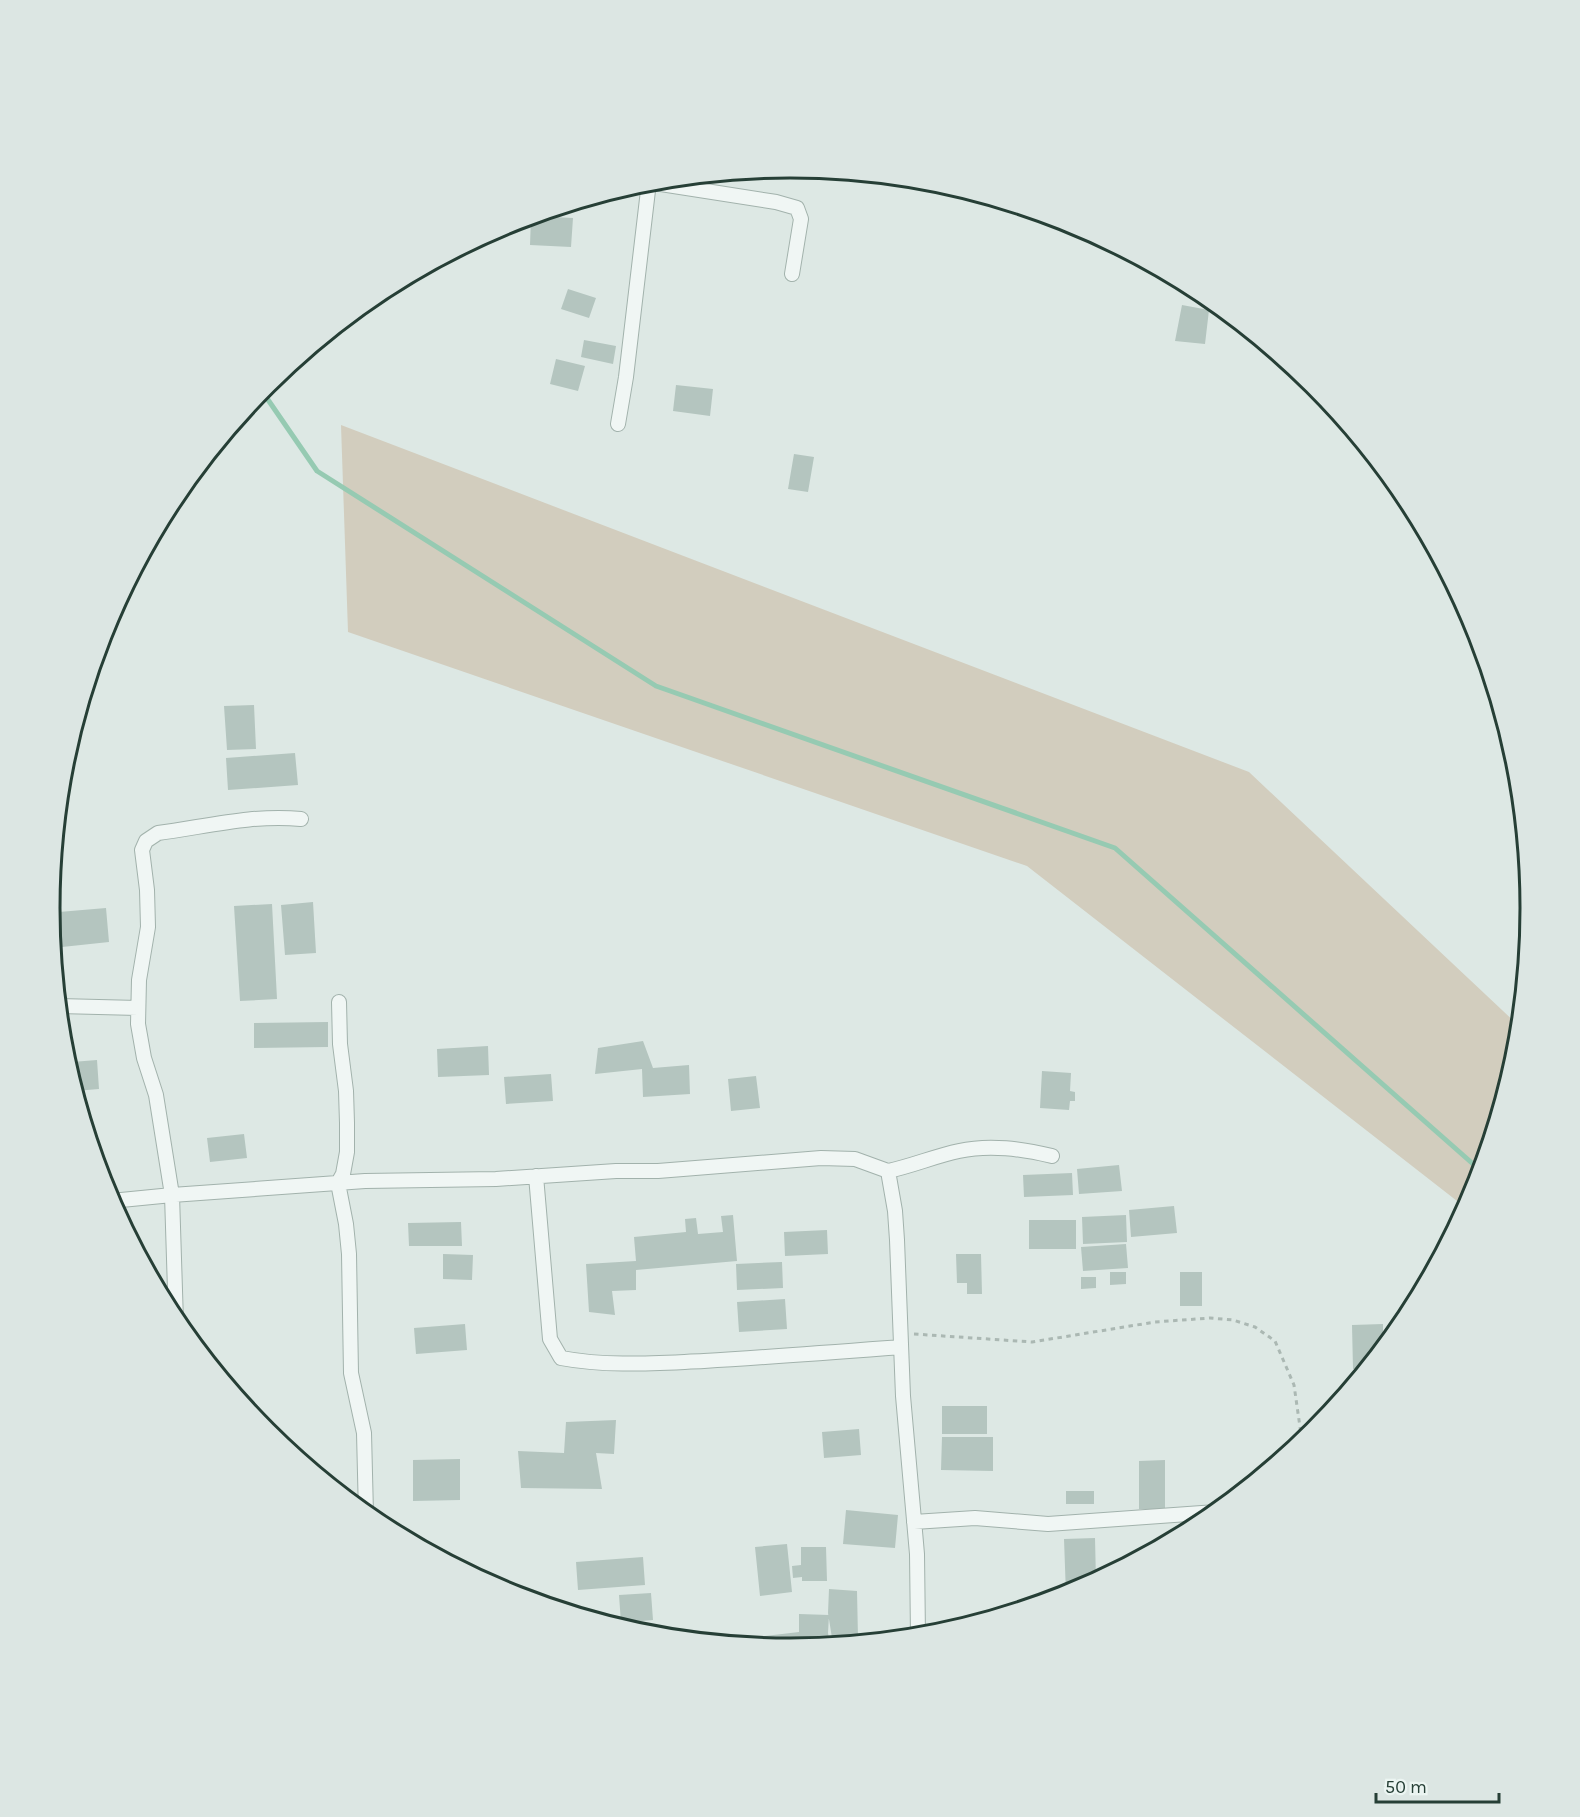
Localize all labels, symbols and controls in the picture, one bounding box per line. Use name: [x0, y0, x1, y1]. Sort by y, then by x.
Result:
scale bar: [1376, 1766, 1499, 1804]
text: 50 m: [1385, 1776, 1427, 1798]

